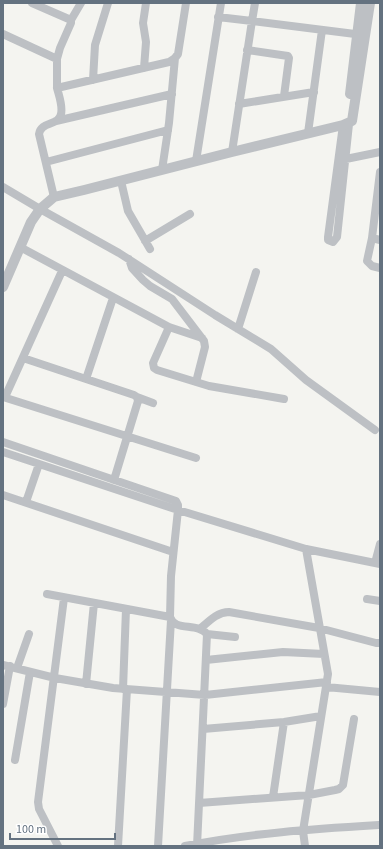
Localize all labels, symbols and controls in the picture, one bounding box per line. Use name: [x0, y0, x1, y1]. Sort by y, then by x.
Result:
scale bar: [10, 815, 115, 841]
text: 100 m: [16, 821, 46, 838]

